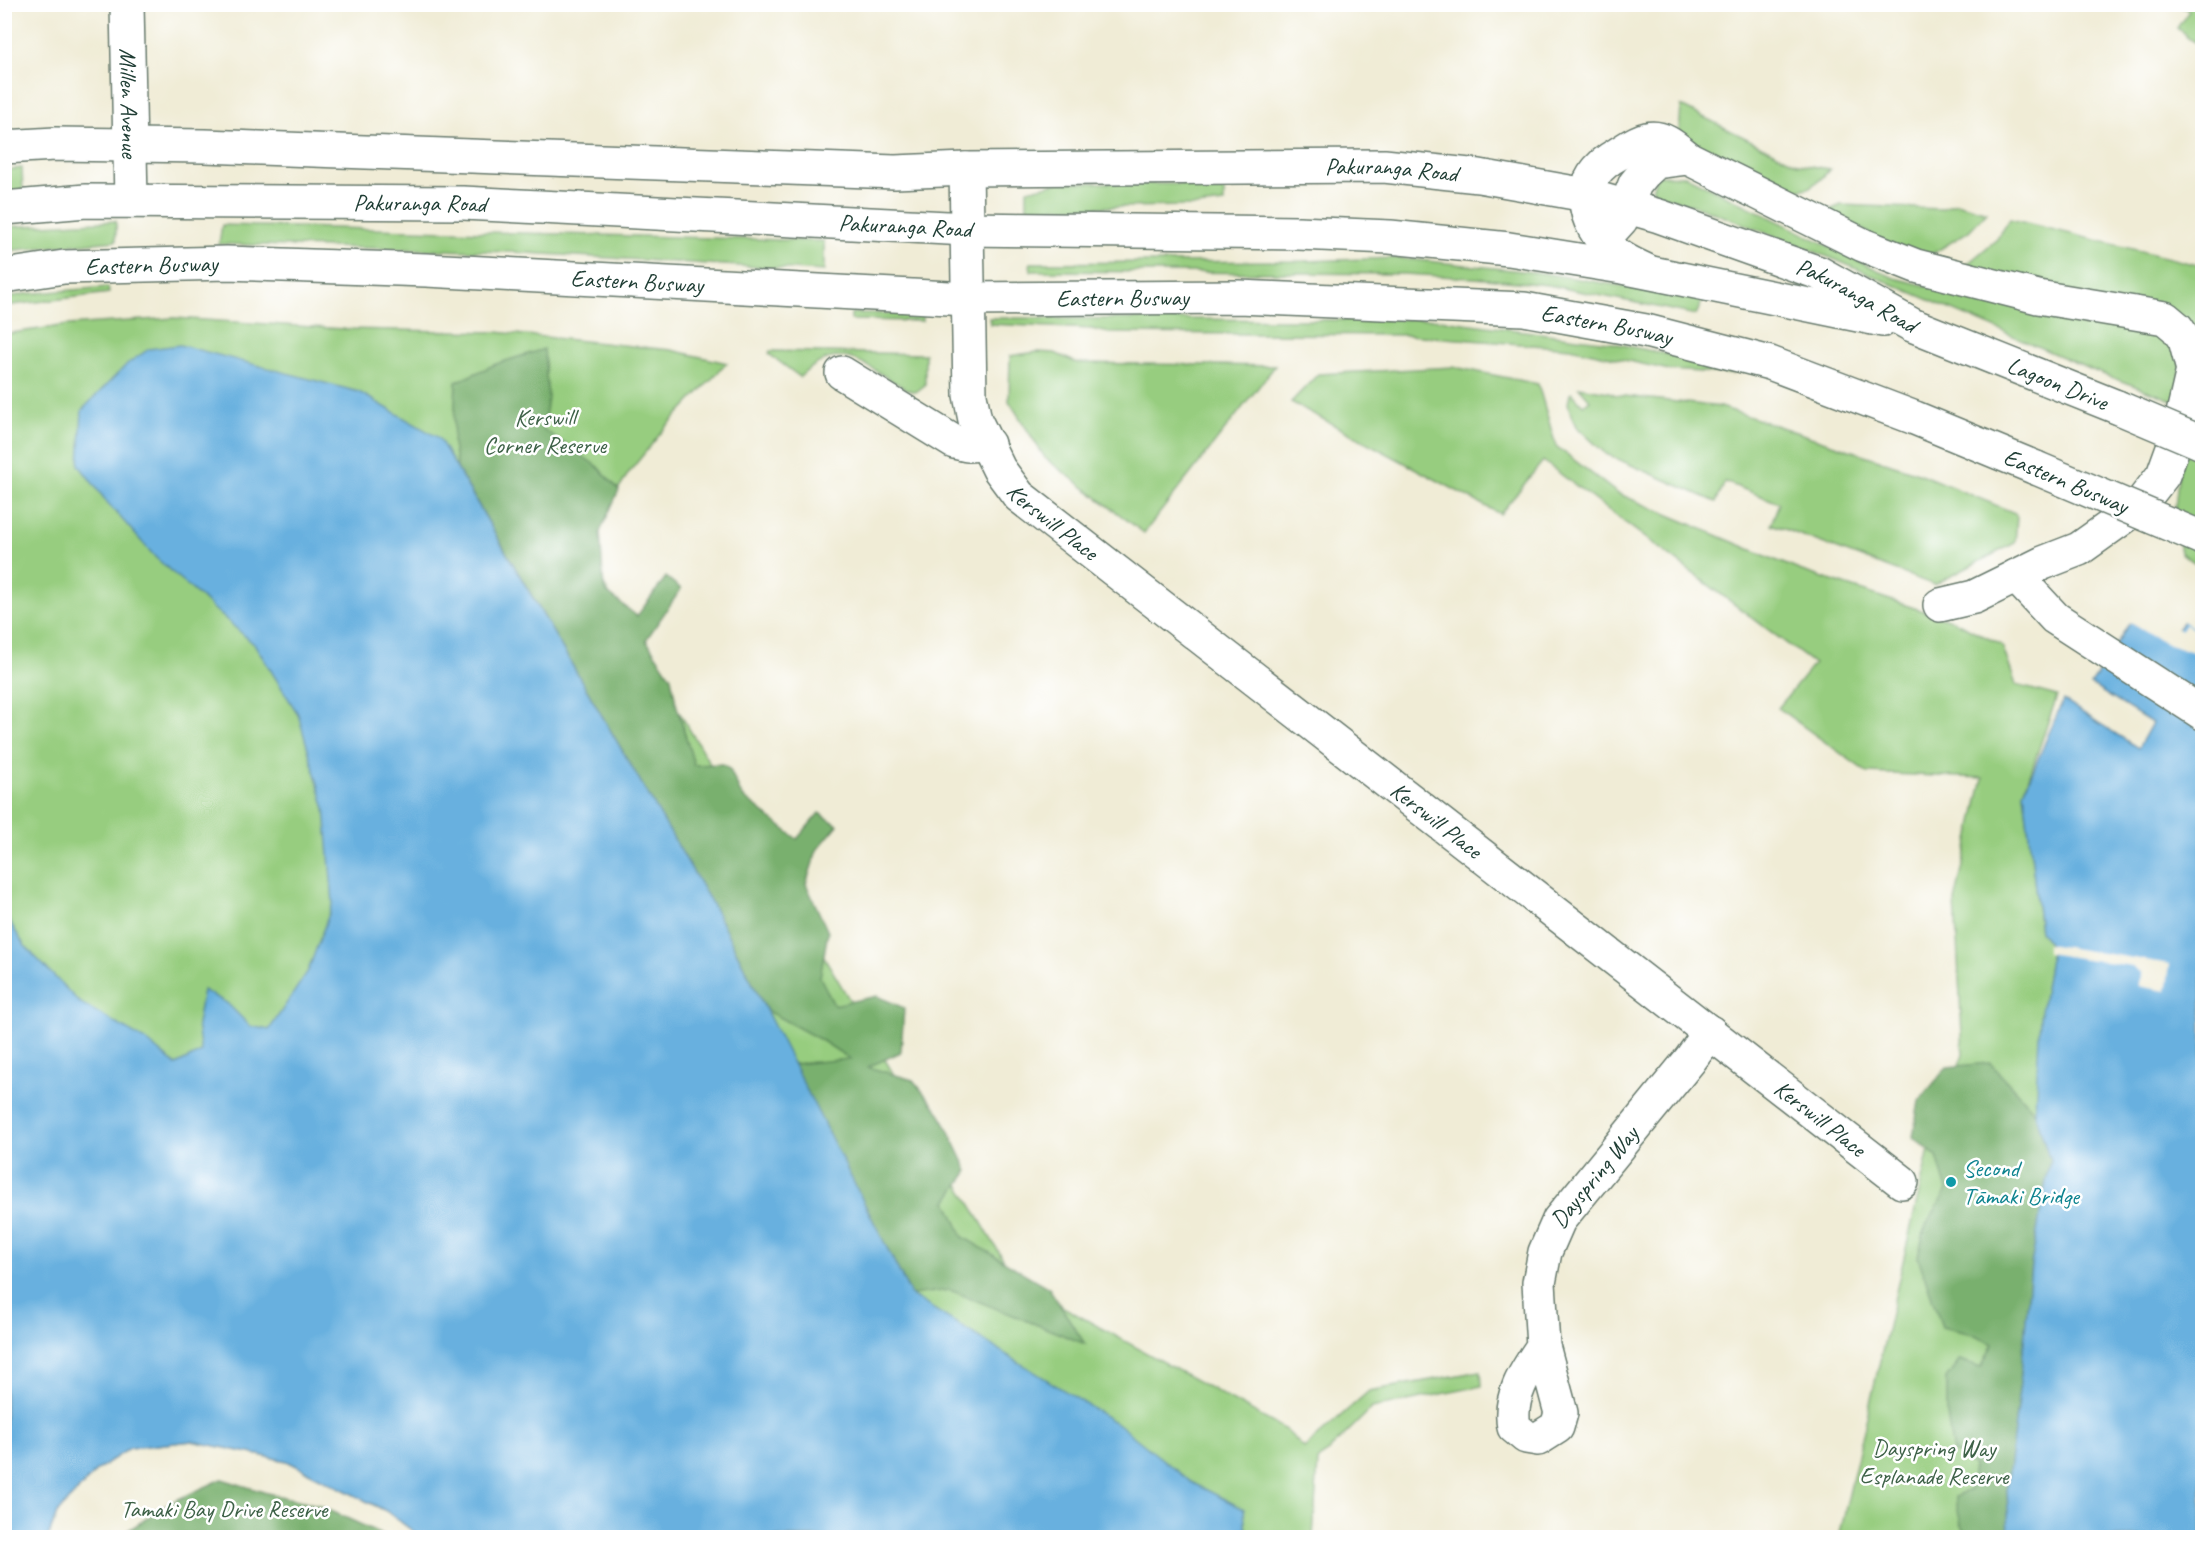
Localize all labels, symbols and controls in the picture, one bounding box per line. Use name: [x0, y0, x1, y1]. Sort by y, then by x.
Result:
street label: Millen Avenue: [113, 48, 145, 160]
street label: Pakuranga Road: [1325, 151, 1462, 189]
street label: Pakuranga Road: [353, 187, 490, 219]
street label: Pakuranga Road: [838, 207, 976, 244]
street label: Eastern Busway: [85, 248, 220, 281]
street label: Pakuranga Road: [1792, 251, 1925, 341]
street label: Eastern Busway: [570, 263, 706, 300]
street label: Eastern Busway: [1056, 282, 1191, 313]
street label: Eastern Busway: [1539, 297, 1677, 353]
street label: Lagoon Drive: [2003, 350, 2114, 418]
park label: Kerswill Corner Reserve: [484, 402, 608, 460]
street label: Eastern Busway: [1999, 441, 2135, 521]
street label: Kerswill Place: [1000, 478, 1106, 568]
street label: Kerswill Place: [1384, 775, 1490, 866]
street label: Kerswill Place: [1768, 1073, 1874, 1165]
street label: Dayspring Way: [1544, 1119, 1646, 1234]
place label: Second Tāmaki Bridge: [1963, 1153, 2081, 1211]
marker: Second Tāmaki Bridge: [1944, 1175, 1958, 1189]
park label: Dayspring Way Esplanade Reserve: [1860, 1433, 2011, 1491]
park label: Tamaki Bay Drive Reserve: [121, 1494, 330, 1524]

